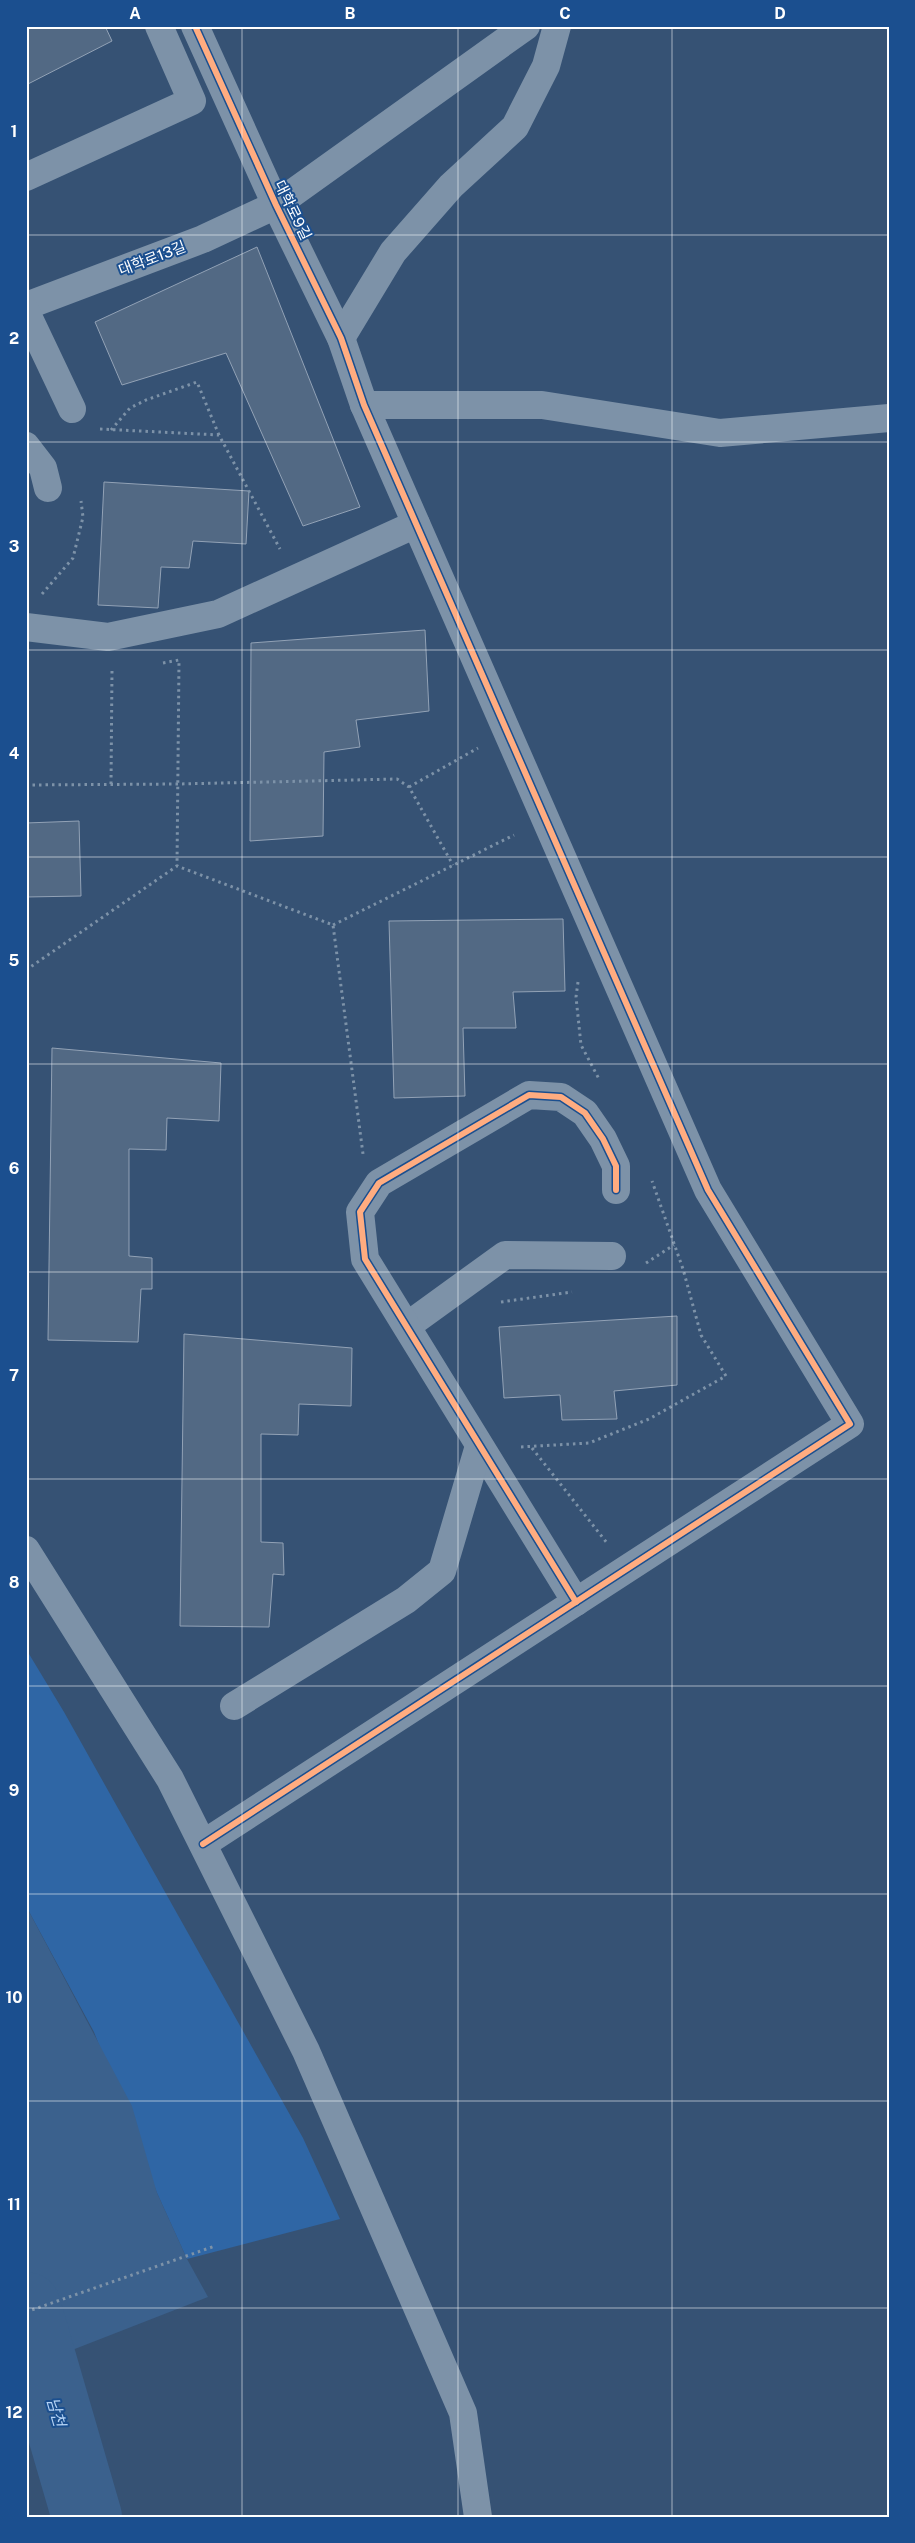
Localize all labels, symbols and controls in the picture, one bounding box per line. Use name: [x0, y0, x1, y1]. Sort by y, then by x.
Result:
text: A: [129, 4, 141, 23]
text: B: [345, 4, 356, 23]
text: C: [559, 4, 571, 23]
text: D: [774, 4, 786, 23]
text: 1: [11, 122, 17, 141]
street label: 대학로9길: [271, 177, 315, 243]
street label: 대학로13길: [116, 237, 188, 279]
text: 2: [9, 329, 19, 348]
text: 3: [9, 537, 19, 556]
text: 4: [9, 744, 20, 763]
text: 5: [9, 951, 20, 970]
text: 6: [9, 1159, 19, 1178]
text: 7: [9, 1366, 19, 1385]
text: 8: [9, 1573, 20, 1592]
text: 9: [9, 1781, 19, 1800]
text: 10: [5, 1988, 23, 2007]
text: 11: [7, 2195, 21, 2214]
water label: 남천: [43, 2395, 70, 2431]
text: 12: [5, 2403, 23, 2422]

